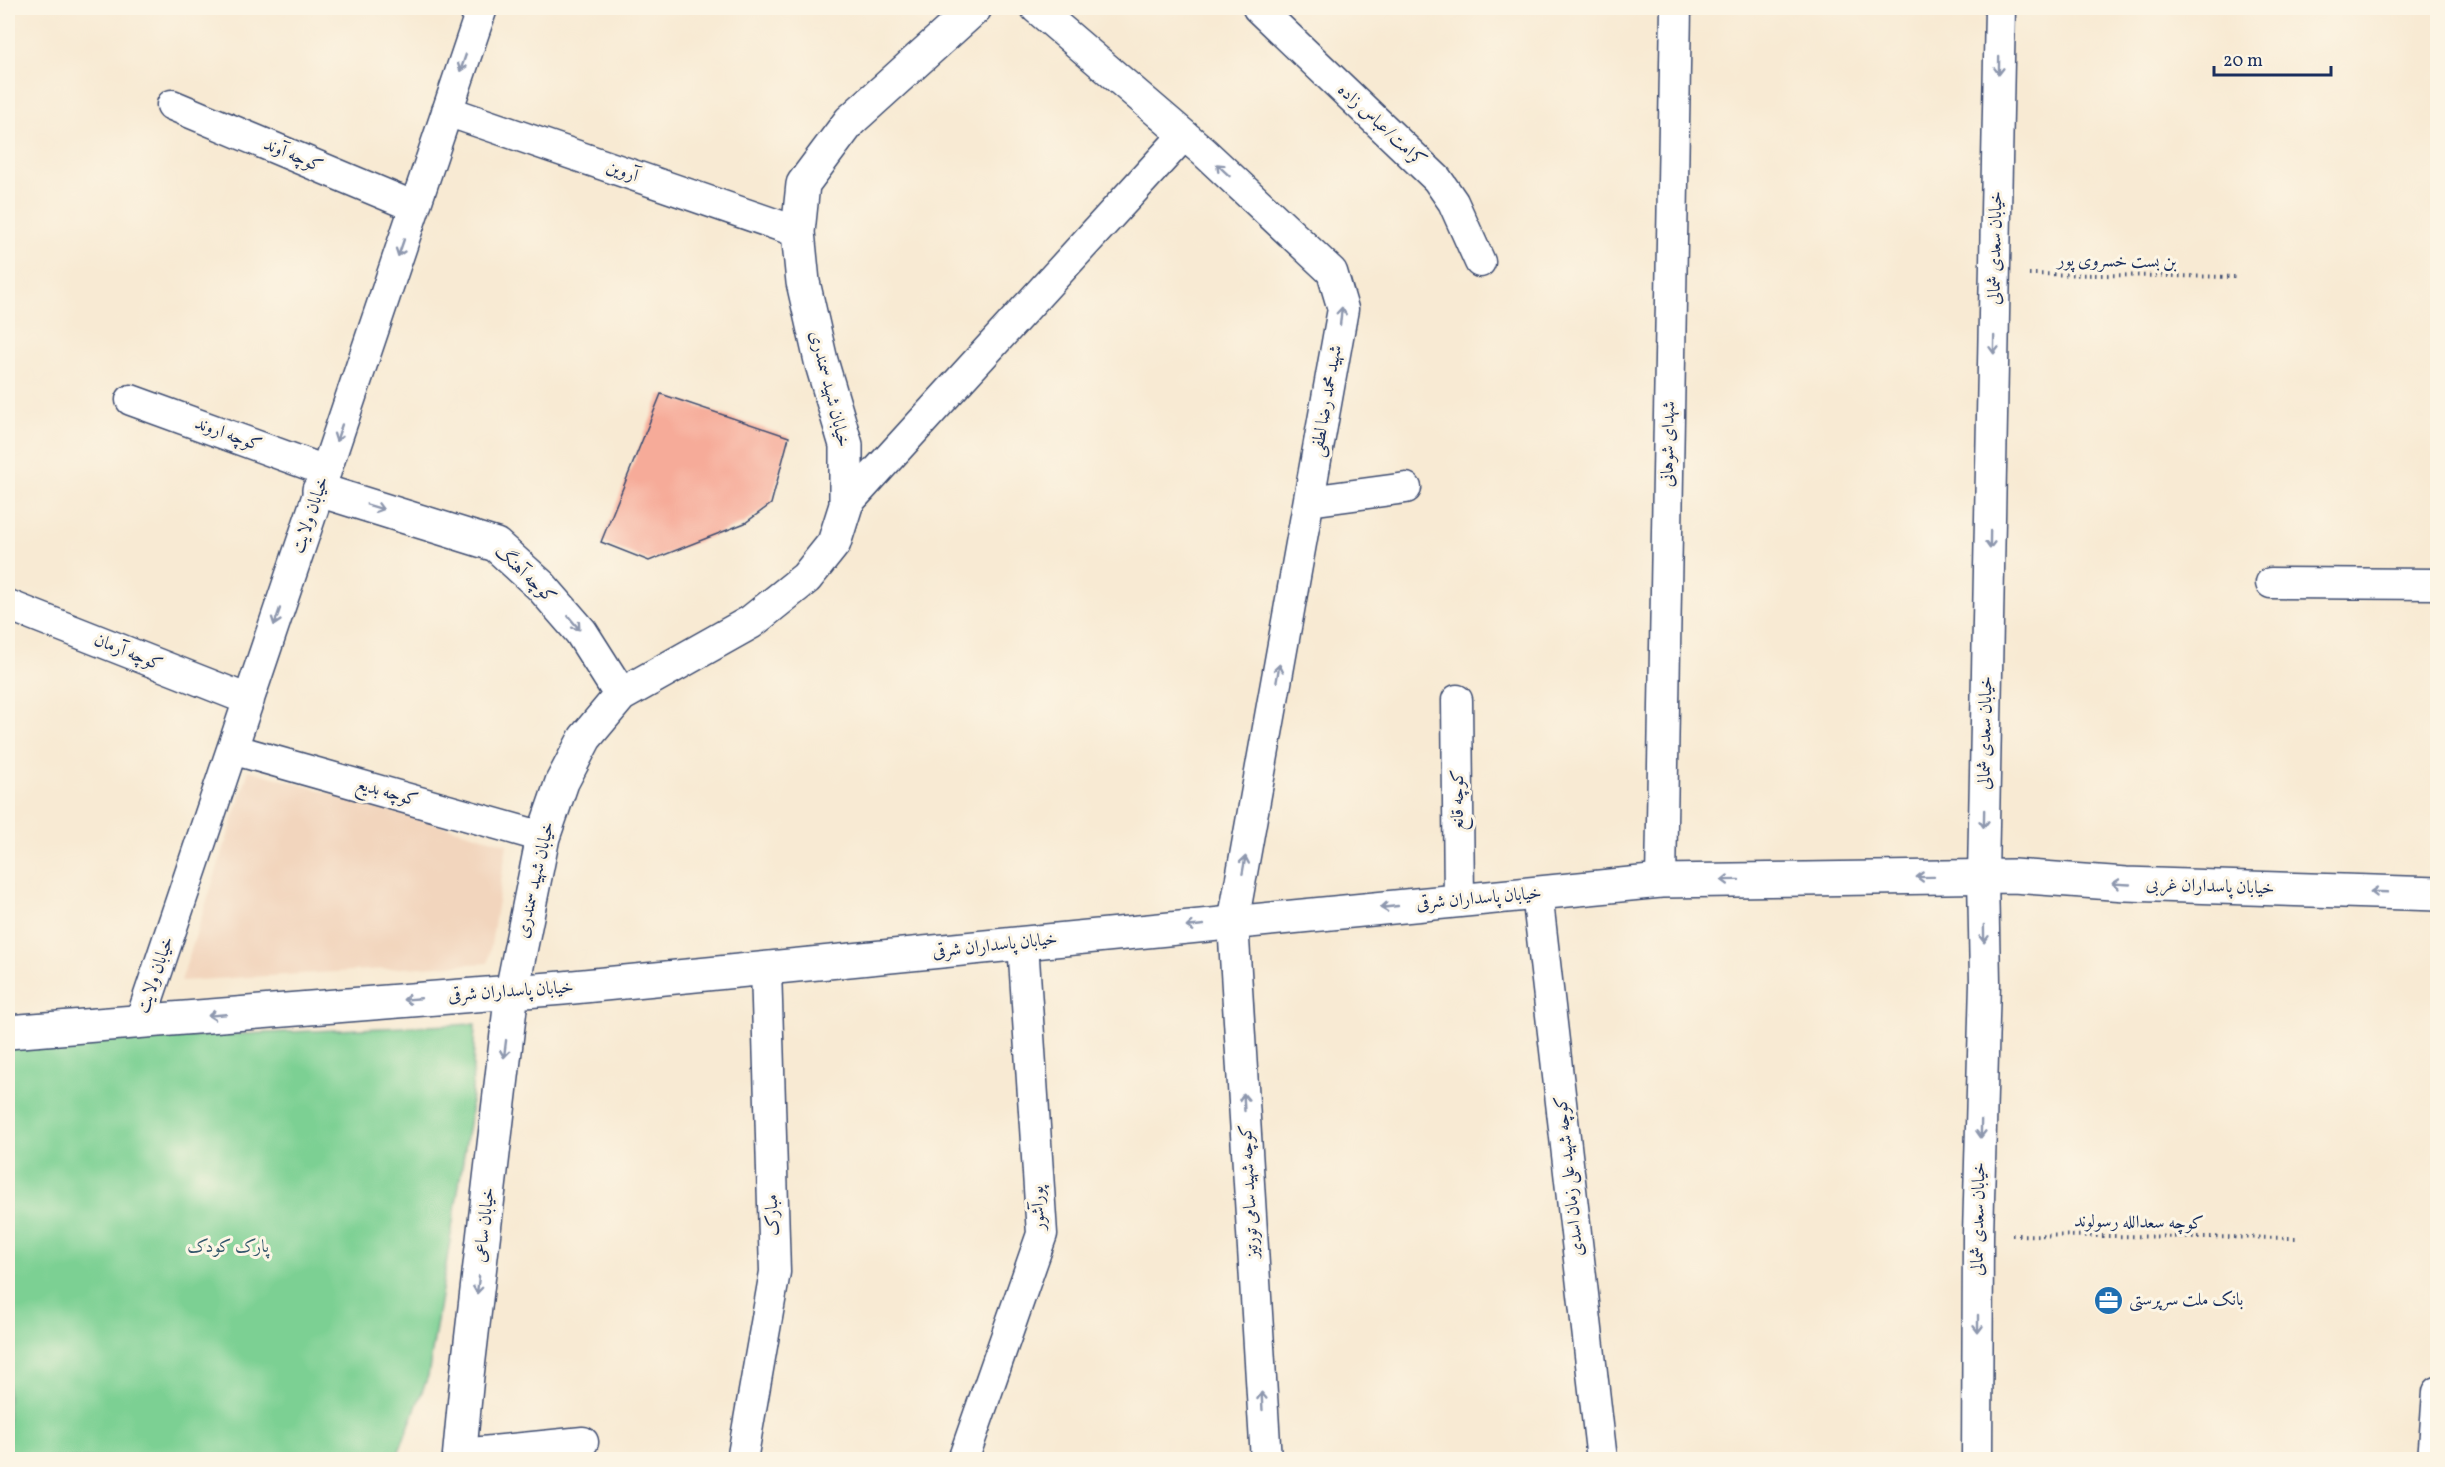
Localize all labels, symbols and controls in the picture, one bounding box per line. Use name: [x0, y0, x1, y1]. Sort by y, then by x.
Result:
scale bar: [2214, 39, 2331, 77]
text: 20 m: [2223, 49, 2263, 74]
one-way arrow: [457, 53, 468, 72]
one-way arrow: [1993, 55, 2005, 75]
street label: کرامت/عباس زاده: [1331, 78, 1431, 174]
street label: کوچه آوند: [259, 132, 327, 180]
street label: آروین: [603, 155, 643, 190]
one-way arrow: [1216, 163, 1231, 177]
street label: خیابان سعدی شمالی: [1983, 191, 2009, 305]
one-way arrow: [395, 238, 406, 257]
street label: بن بست خسروی پور: [2055, 248, 2178, 276]
one-way arrow: [1336, 307, 1347, 326]
street label: خیابان شهید سمندری: [802, 328, 856, 450]
one-way arrow: [1988, 334, 2000, 354]
street label: شهید محمد رضا لطفی: [1305, 343, 1349, 459]
street label: شهدای شوهانی: [1656, 401, 1682, 487]
street label: کوچه اروند: [191, 411, 265, 459]
one-way arrow: [332, 423, 343, 442]
street label: خیابان ولایت: [286, 473, 336, 557]
one-way arrow: [365, 502, 384, 513]
one-way arrow: [1984, 529, 1996, 549]
street label: کوچه آهنگ: [489, 539, 562, 610]
one-way arrow: [270, 608, 281, 626]
one-way arrow: [567, 615, 581, 630]
street label: کوچه آرمان: [90, 628, 166, 678]
one-way arrow: [1273, 664, 1284, 683]
street label: خیابان سعدی شمالی: [1973, 676, 1999, 790]
street label: کوچه قانع: [1446, 769, 1473, 831]
street label: کوچه بدیع: [353, 772, 421, 816]
one-way arrow: [1978, 808, 1990, 828]
street label: خیابان شهید سمندری: [510, 819, 562, 941]
one-way arrow: [1239, 856, 1250, 875]
one-way arrow: [1915, 871, 1935, 883]
street label: خیابان پاسداران غربی: [2145, 872, 2275, 902]
one-way arrow: [1720, 874, 1740, 886]
one-way arrow: [2112, 878, 2132, 889]
street label: خیابان پاسداران شرقی: [1415, 881, 1543, 917]
one-way arrow: [2370, 886, 2390, 898]
one-way arrow: [1379, 902, 1399, 913]
one-way arrow: [1185, 921, 1205, 932]
one-way arrow: [1978, 924, 1990, 944]
street label: خیابان پاسداران شرقی: [931, 927, 1059, 965]
street label: خیابان ولایت: [131, 933, 181, 1017]
street label: خیابان پاسداران شرقی: [447, 975, 575, 1009]
one-way arrow: [402, 994, 422, 1005]
one-way arrow: [208, 1010, 228, 1021]
one-way arrow: [499, 1039, 510, 1059]
one-way arrow: [1239, 1092, 1250, 1112]
street label: کوچه شهید علی زمان اسدی: [1549, 1094, 1591, 1258]
one-way arrow: [1975, 1119, 1987, 1139]
street label: کوچه شهید سامی تورتیز: [1234, 1123, 1266, 1261]
street label: خیابان سعدی شمالی: [1966, 1162, 1992, 1276]
street label: پورآشور: [1026, 1184, 1052, 1233]
street label: خیابان ساعی: [468, 1186, 502, 1264]
street label: مبارک: [760, 1194, 786, 1236]
street label: کوچه سعدالله رسولوند: [2074, 1209, 2204, 1237]
park label: پارک کودک: [187, 1235, 270, 1260]
one-way arrow: [472, 1274, 483, 1294]
office icon: بانک ملت سرپرستی: [2092, 1284, 2124, 1316]
place label: بانک ملت سرپرستی: [2129, 1288, 2244, 1313]
one-way arrow: [1972, 1314, 1984, 1334]
one-way arrow: [1257, 1392, 1268, 1412]

